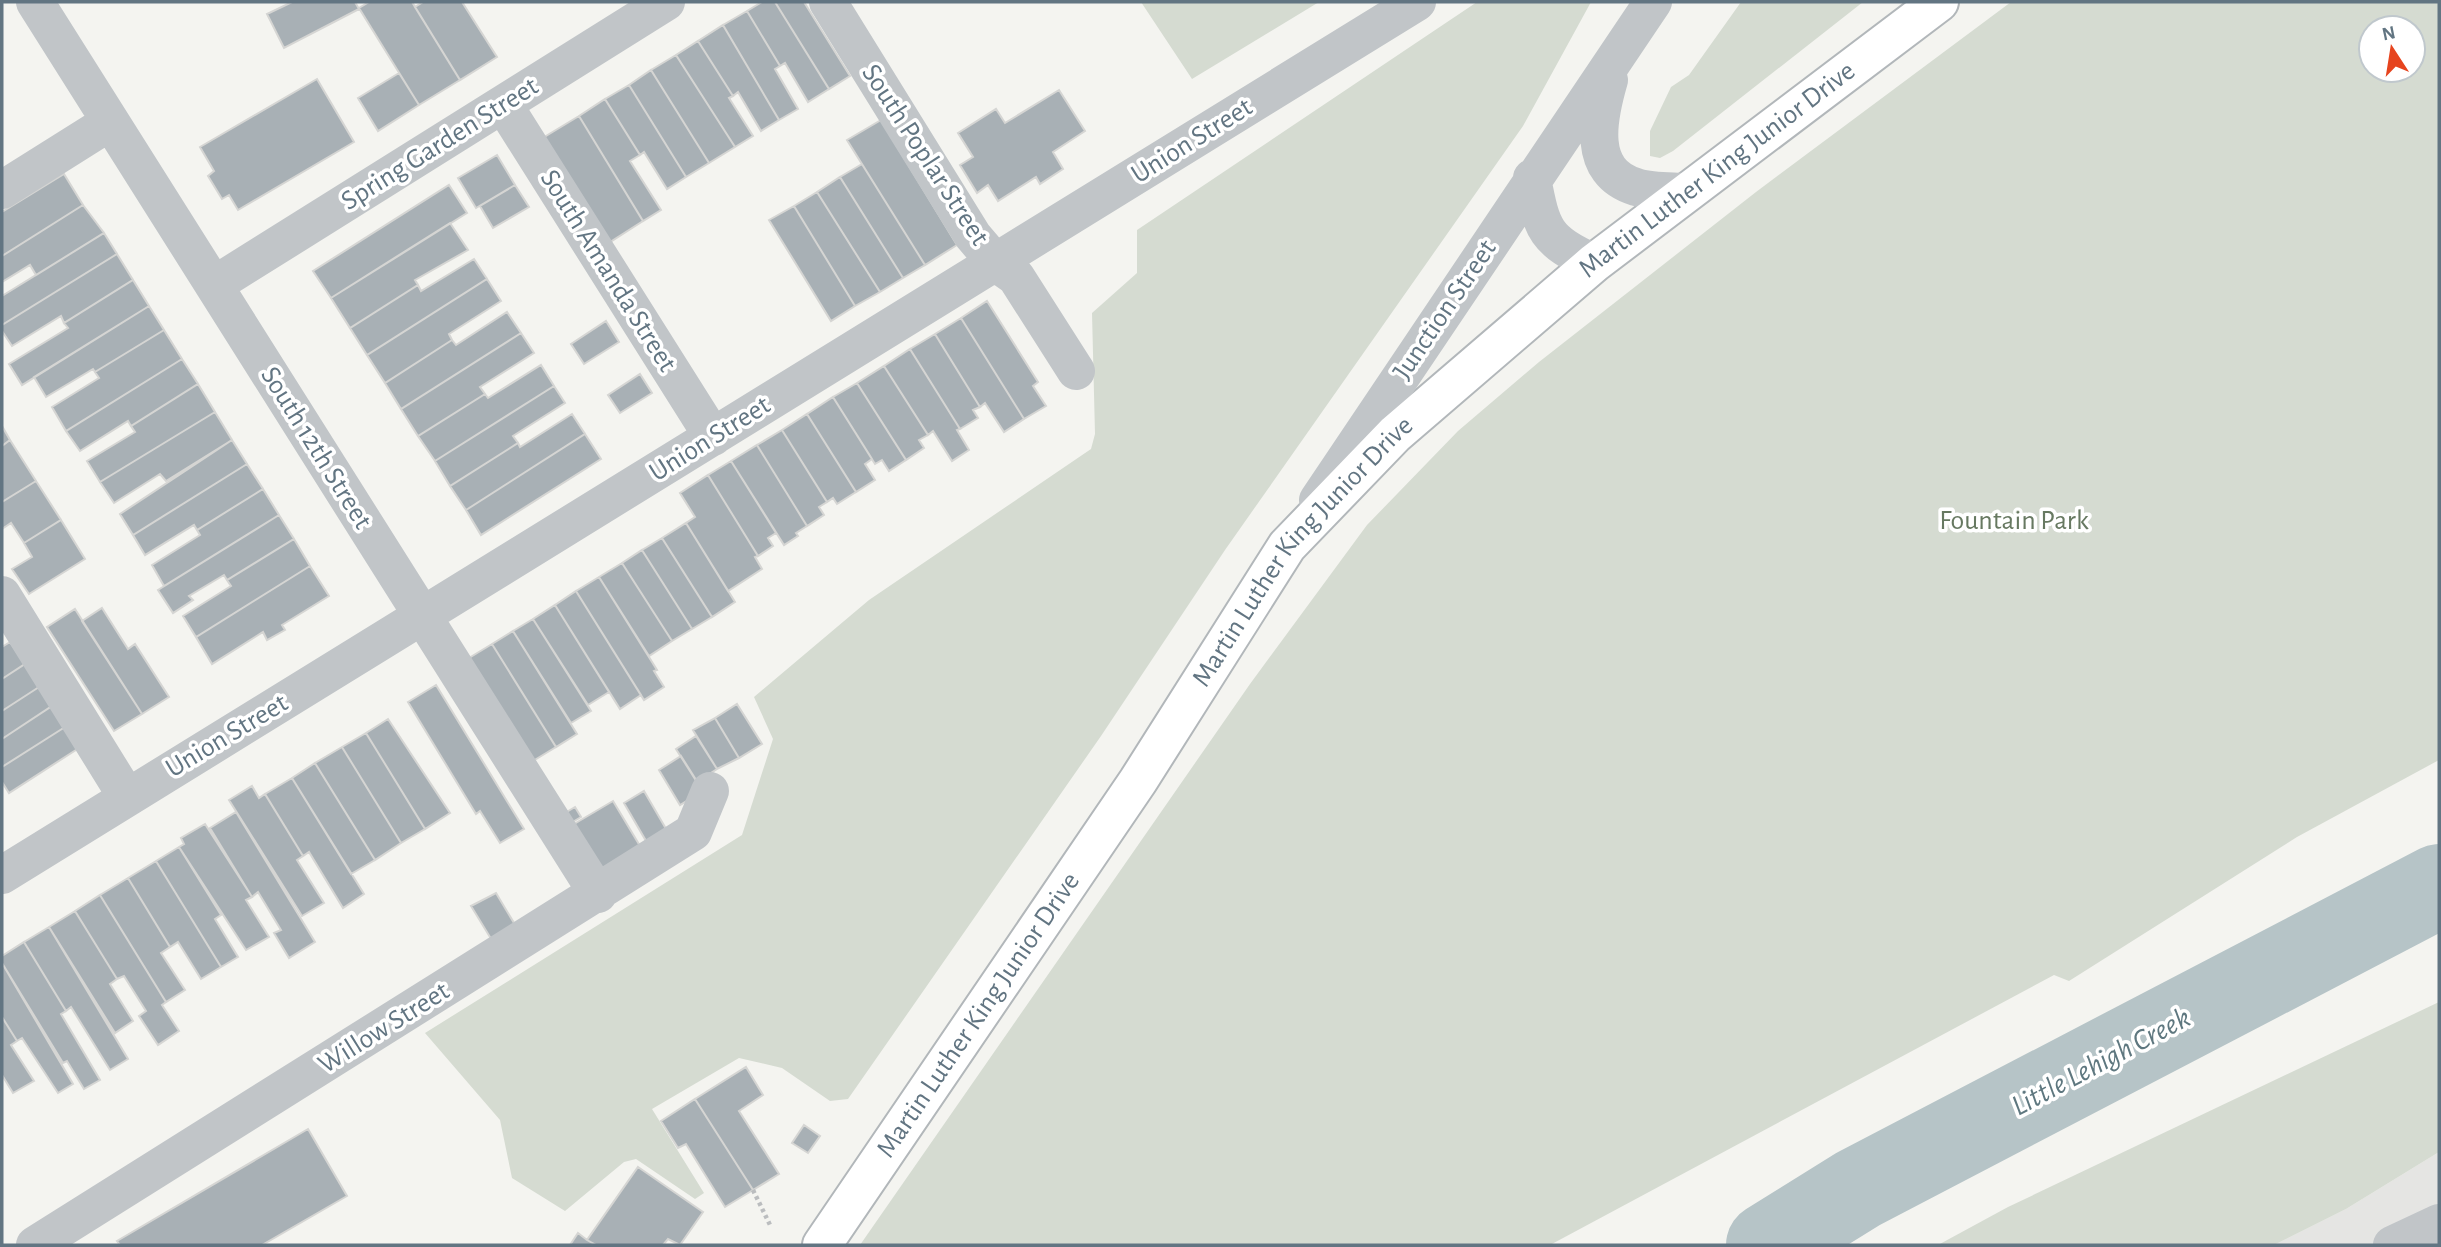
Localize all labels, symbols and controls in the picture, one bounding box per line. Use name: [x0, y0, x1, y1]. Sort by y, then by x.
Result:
north arrow: [2357, 14, 2427, 84]
text: N: [2380, 23, 2397, 45]
street label: Martin Luther King Junior Drive: [1574, 57, 1860, 283]
street label: South Poplar Street: [856, 60, 994, 250]
street label: Spring Garden Street: [337, 72, 543, 216]
street label: Union Street: [1127, 93, 1257, 189]
street label: South Amanda Street: [535, 165, 681, 377]
street label: Junction Street: [1388, 235, 1502, 385]
street label: South 12th Street: [255, 362, 377, 534]
street label: Union Street: [645, 391, 775, 487]
street label: Martin Luther King Junior Drive: [1187, 411, 1418, 692]
park label: Fountain Park: [1939, 507, 2089, 535]
street label: Union Street: [161, 689, 293, 783]
street label: Martin Luther King Junior Drive: [872, 868, 1085, 1163]
street label: Willow Street: [314, 977, 454, 1079]
water label: Little Lehigh Creek: [2007, 1002, 2195, 1122]

